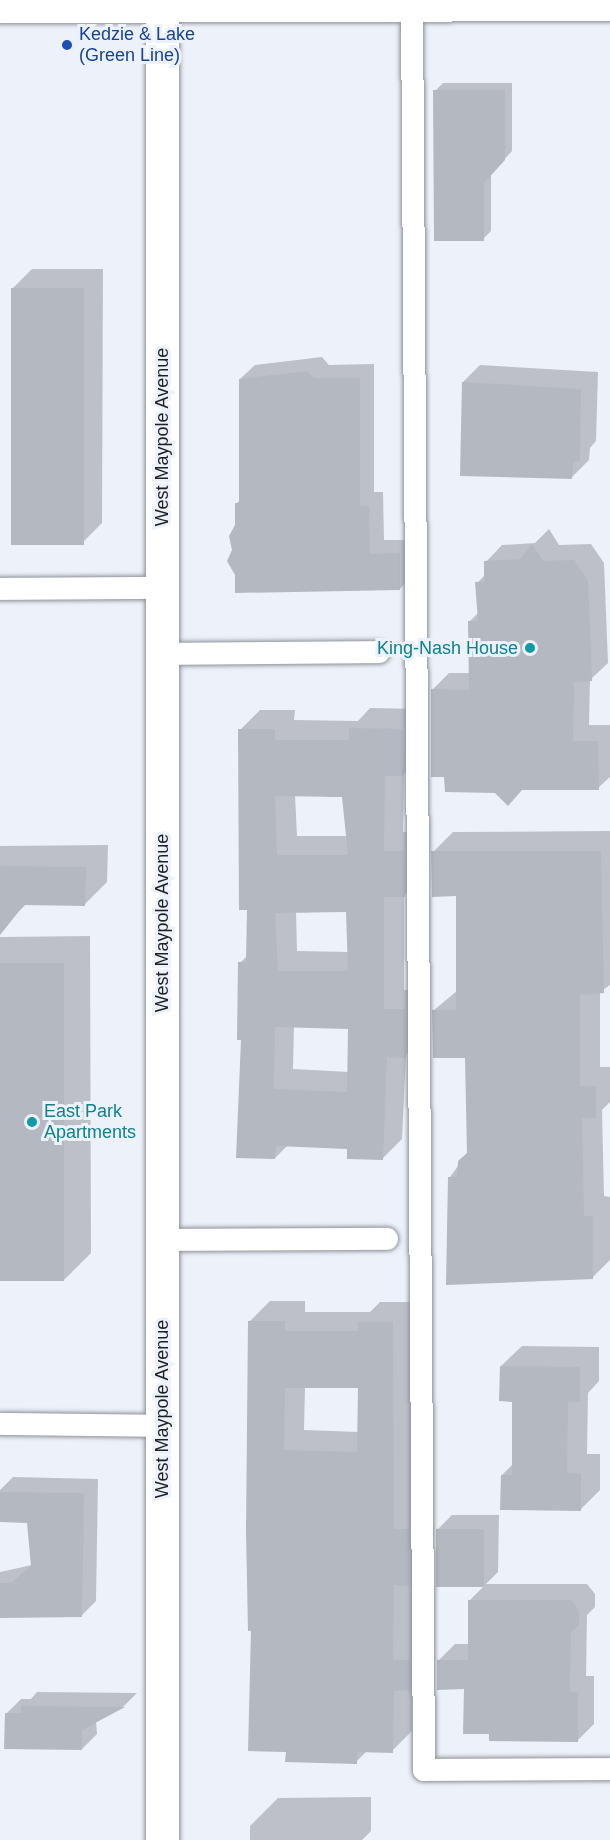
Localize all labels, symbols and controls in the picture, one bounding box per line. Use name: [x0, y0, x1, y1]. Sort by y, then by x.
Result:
place label: Kedzie & Lake (Green Line): [79, 24, 195, 66]
marker: Kedzie & Lake (Green Line): [60, 38, 74, 52]
street label: West Maypole Avenue: [151, 347, 173, 527]
place label: King-Nash House: [377, 637, 518, 659]
marker: King-Nash House: [523, 641, 537, 655]
street label: West Maypole Avenue: [151, 833, 173, 1013]
place label: East Park Apartments: [44, 1101, 136, 1144]
marker: East Park Apartments: [25, 1115, 39, 1129]
street label: West Maypole Avenue: [151, 1319, 173, 1499]

